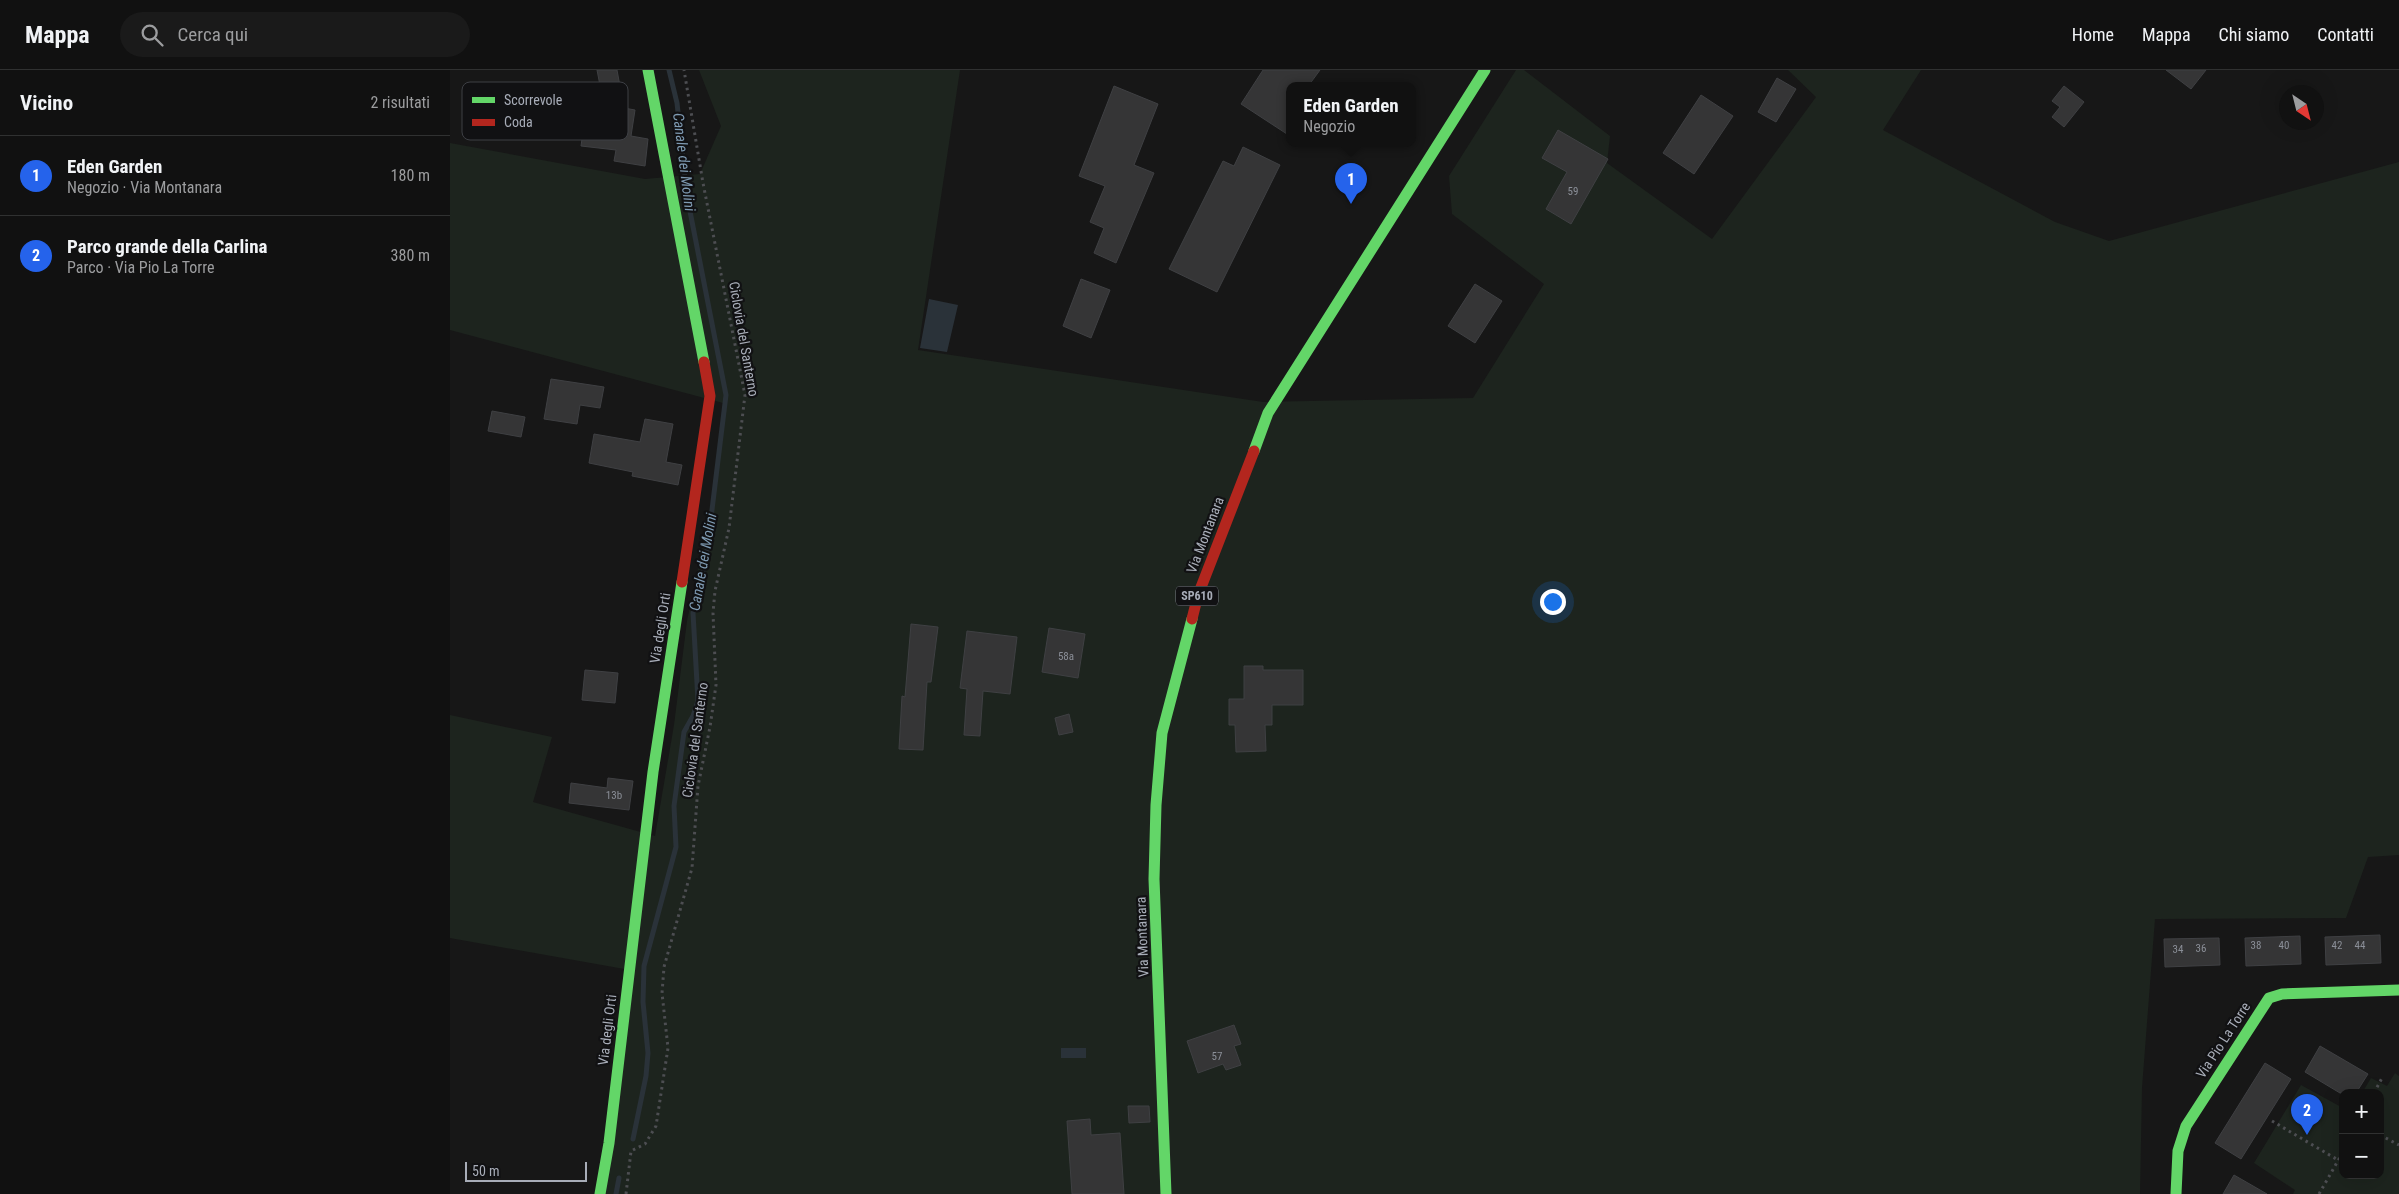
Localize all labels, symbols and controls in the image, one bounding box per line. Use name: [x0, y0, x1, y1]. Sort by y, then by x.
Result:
search box: [120, 12, 470, 57]
text: Mappa: [25, 21, 90, 49]
icon: search: [138, 21, 166, 49]
text: Cerca qui: [178, 23, 248, 46]
text: Home: [2072, 24, 2114, 45]
text: Mappa: [2142, 24, 2191, 45]
text: Chi siamo: [2219, 24, 2289, 45]
text: Contatti: [2317, 24, 2374, 45]
legend: [462, 82, 628, 140]
popup: [1286, 82, 1416, 147]
north arrow: [2279, 85, 2324, 130]
text: Vicino: [20, 91, 73, 115]
text: Scorrevole: [504, 92, 563, 108]
text: 2 risultati: [370, 93, 430, 112]
text: Eden Garden: [1303, 94, 1399, 117]
water label: Canale dei Molini: [669, 112, 699, 213]
text: Coda: [504, 114, 533, 130]
text: Negozio: [1303, 117, 1355, 136]
text: Eden Garden: [67, 155, 162, 178]
pin: 1: [1335, 163, 1367, 204]
text: 1: [32, 166, 40, 185]
text: 180 m: [391, 166, 430, 185]
text: Negozio · Via Montanara: [67, 178, 222, 197]
house number: 59: [1568, 185, 1578, 198]
text: Parco grande della Carlina: [67, 235, 267, 258]
text: 2: [32, 246, 40, 265]
text: 380 m: [391, 246, 430, 265]
text: Parco · Via Pio La Torre: [67, 258, 214, 277]
street label: Ciclovia del Santerno: [726, 280, 762, 398]
street label: Via Montanara: [1183, 495, 1227, 575]
water label: Canale dei Molini: [686, 511, 721, 612]
road number: SP610: [1176, 586, 1218, 606]
your location: [1540, 589, 1566, 615]
street label: Via degli Orti: [647, 591, 673, 665]
house number: 58a: [1058, 650, 1074, 663]
street label: Ciclovia del Santerno: [679, 681, 711, 799]
house number: 13b: [606, 789, 622, 802]
street label: Via Montanara: [1133, 897, 1151, 977]
house number: 38: [2251, 939, 2261, 952]
house number: 40: [2279, 939, 2289, 952]
house number: 42: [2332, 939, 2342, 952]
house number: 44: [2355, 939, 2366, 952]
house number: 36: [2196, 942, 2206, 955]
house number: 34: [2173, 943, 2184, 956]
street label: Via degli Orti: [595, 994, 619, 1066]
street label: Via Pio La Torre: [2193, 999, 2254, 1081]
house number: 57: [1212, 1050, 1222, 1063]
map controls: [2339, 1089, 2384, 1179]
button: +: [2339, 1089, 2384, 1134]
pin: 2: [2291, 1094, 2323, 1135]
button: −: [2339, 1134, 2384, 1179]
scale bar: [465, 1159, 588, 1182]
text: 50 m: [472, 1163, 500, 1179]

